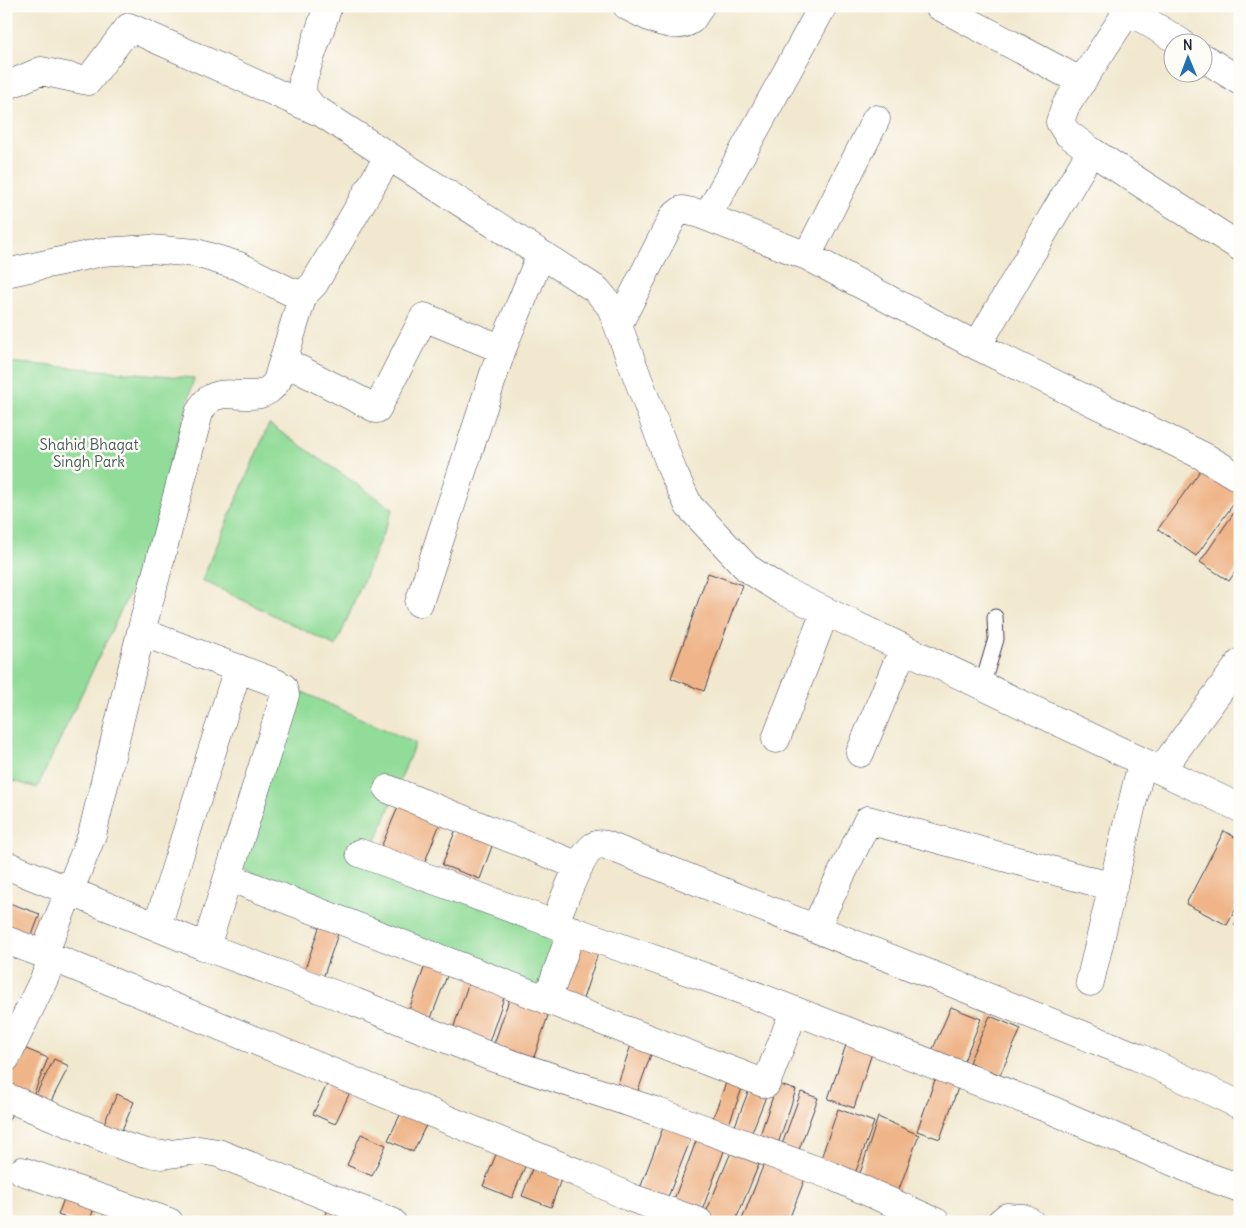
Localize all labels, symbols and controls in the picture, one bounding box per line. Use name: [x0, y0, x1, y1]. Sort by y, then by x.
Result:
north arrow: [1164, 32, 1214, 82]
text: N: [1183, 36, 1193, 54]
park label: Shahid Bhagat Singh Park: [40, 435, 138, 471]

